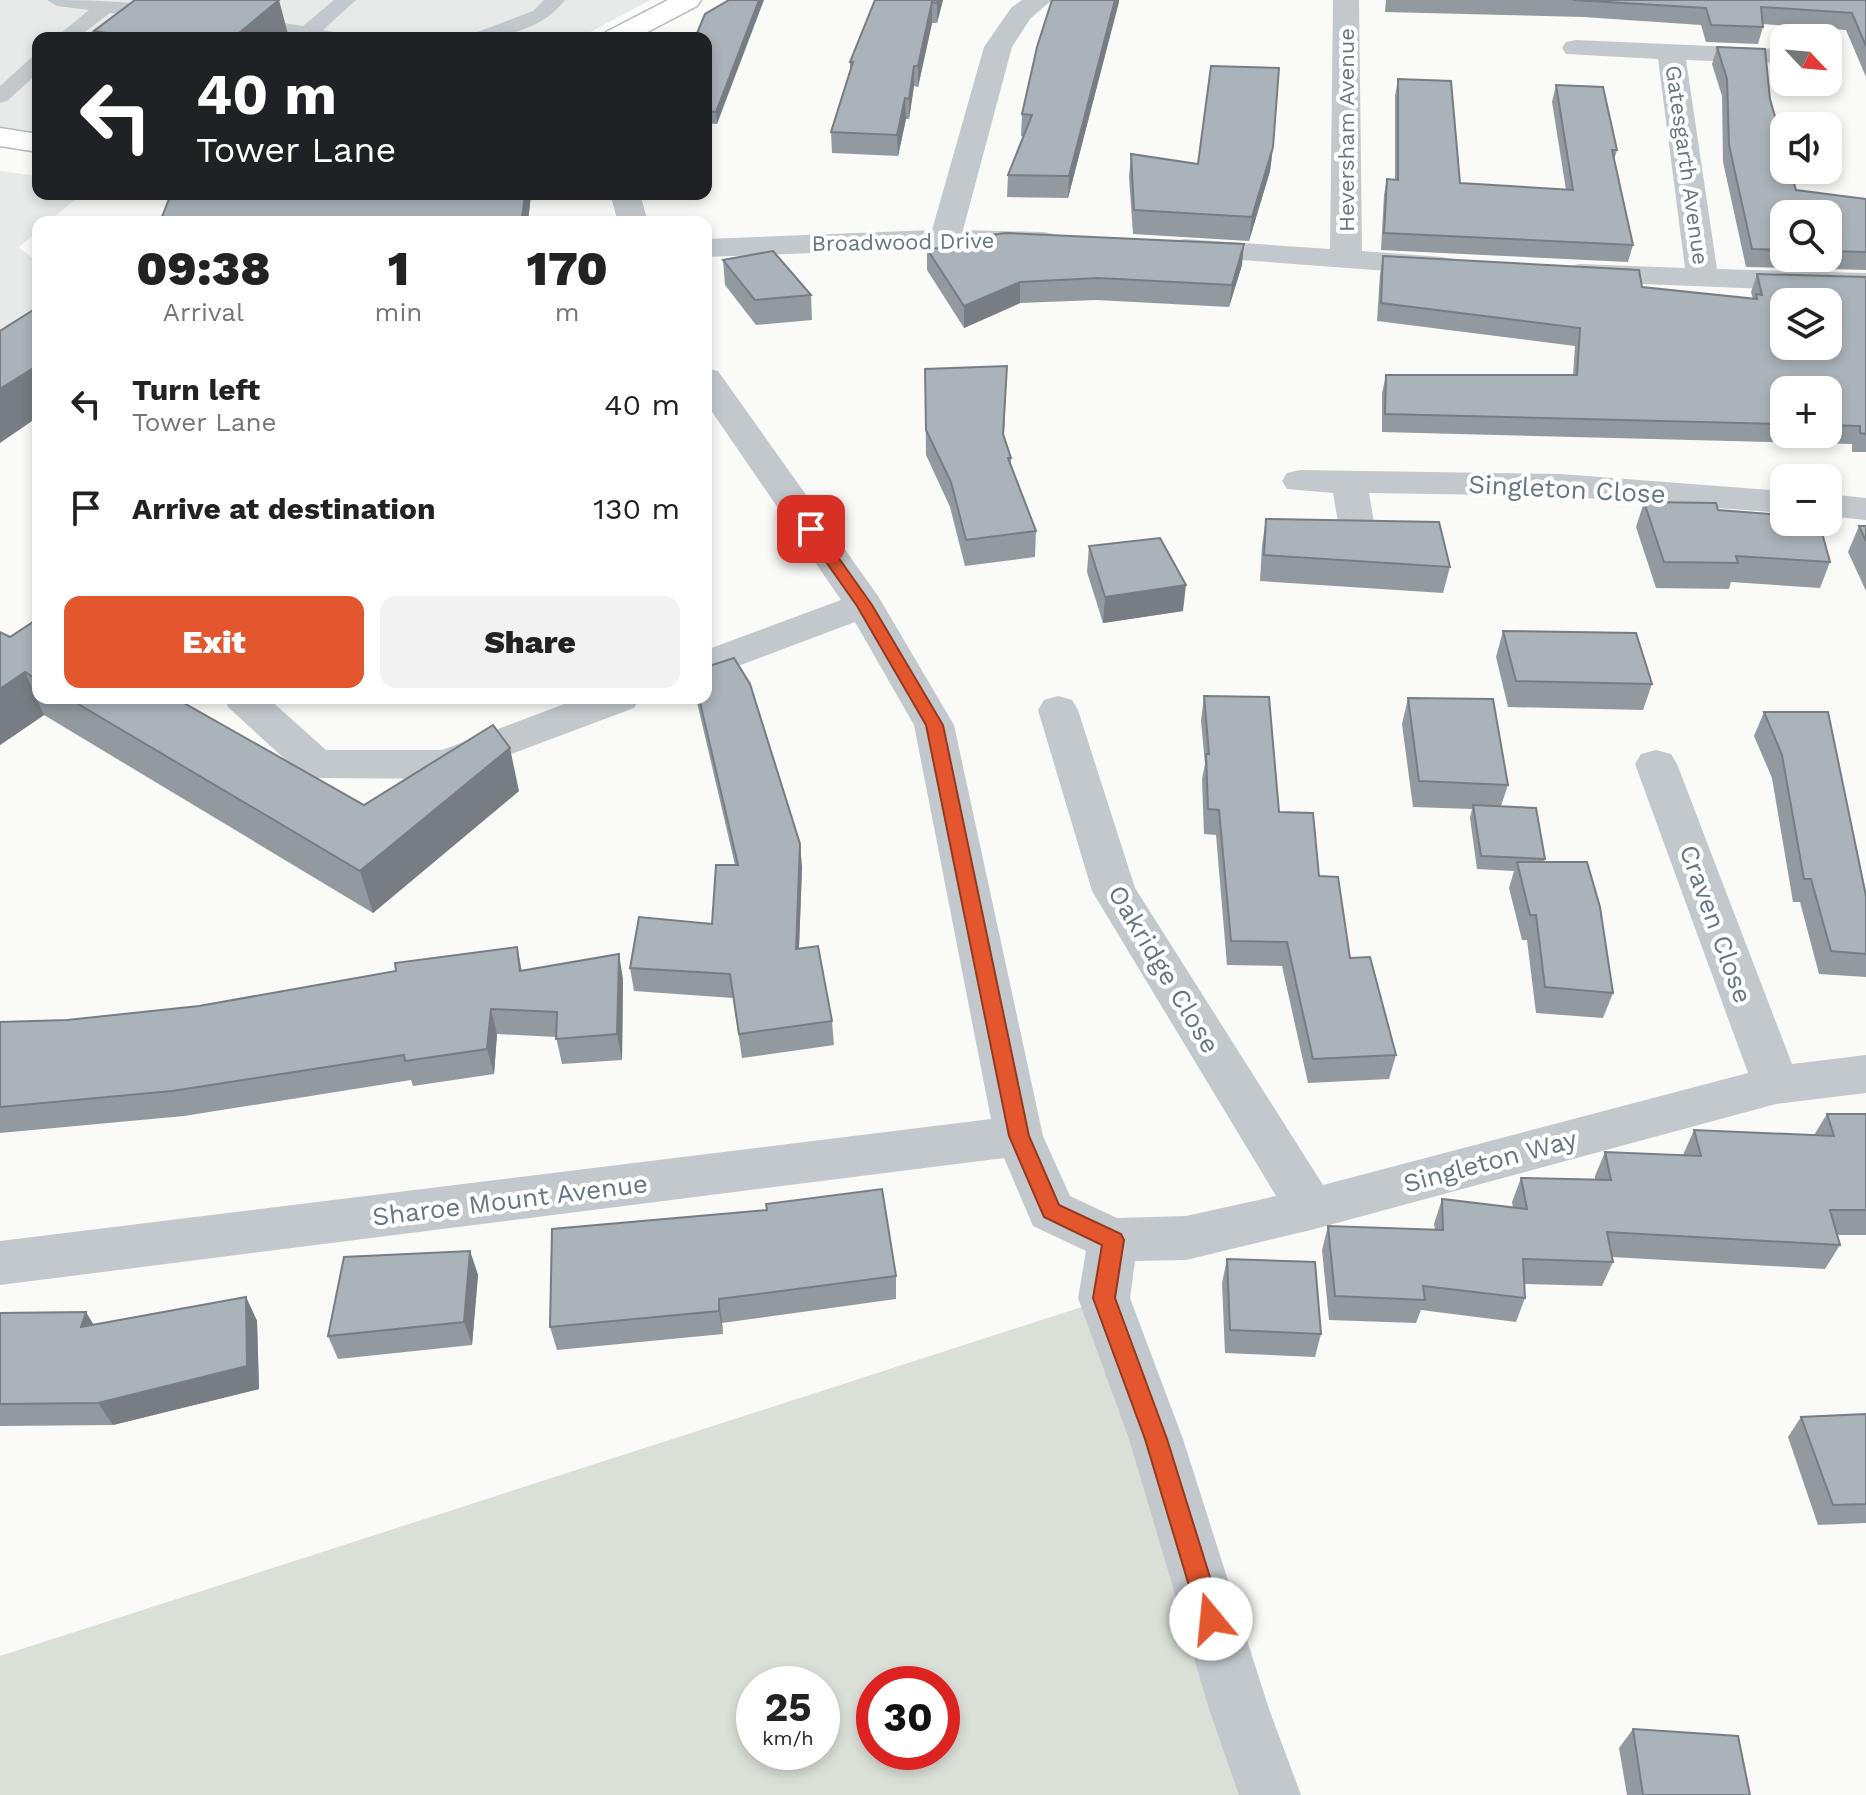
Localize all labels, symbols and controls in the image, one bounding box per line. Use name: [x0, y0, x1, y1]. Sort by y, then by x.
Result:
north arrow: [1770, 24, 1842, 96]
map controls: [1770, 24, 1842, 536]
street label: Heversham Avenue: [1334, 28, 1359, 232]
text: 40 m: [196, 62, 337, 128]
icon: left: [64, 64, 168, 168]
street label: Gatesgarth Avenue: [1661, 64, 1713, 266]
button: sound: [1770, 112, 1842, 184]
text: Tower Lane: [196, 129, 396, 171]
button: search: [1770, 200, 1842, 272]
street label: Broadwood Drive: [811, 228, 995, 256]
text: 09:38: [136, 240, 270, 297]
text: 1: [388, 240, 409, 297]
text: 170: [527, 240, 608, 297]
button: layers: [1770, 288, 1842, 360]
text: Arrival: [163, 297, 244, 327]
text: min: [375, 297, 422, 327]
text: m: [555, 297, 580, 327]
text: Turn left: [132, 372, 260, 407]
button: +: [1770, 376, 1842, 448]
icon: left: [64, 382, 108, 426]
text: 40 m: [604, 387, 680, 422]
text: Tower Lane: [132, 407, 277, 437]
button: −: [1770, 464, 1842, 536]
street label: Singleton Close: [1468, 469, 1666, 509]
icon: arrive: [64, 486, 108, 530]
text: Arrive at destination: [132, 491, 436, 526]
text: 130 m: [593, 491, 680, 526]
pin: [777, 495, 845, 563]
icon: arrive: [789, 507, 833, 551]
button: Exit: [64, 596, 364, 688]
button: Share: [380, 596, 680, 688]
street label: Craven Close: [1674, 841, 1758, 1007]
street label: Oakridge Close: [1102, 880, 1226, 1058]
street label: Singleton Way: [1400, 1123, 1580, 1199]
street label: Sharoe Mount Avenue: [371, 1168, 649, 1232]
position arrow: [1169, 1577, 1253, 1661]
speed limit sign: 30: [856, 1666, 960, 1770]
text: 25: [764, 1684, 812, 1731]
text: km/h: [762, 1726, 814, 1750]

